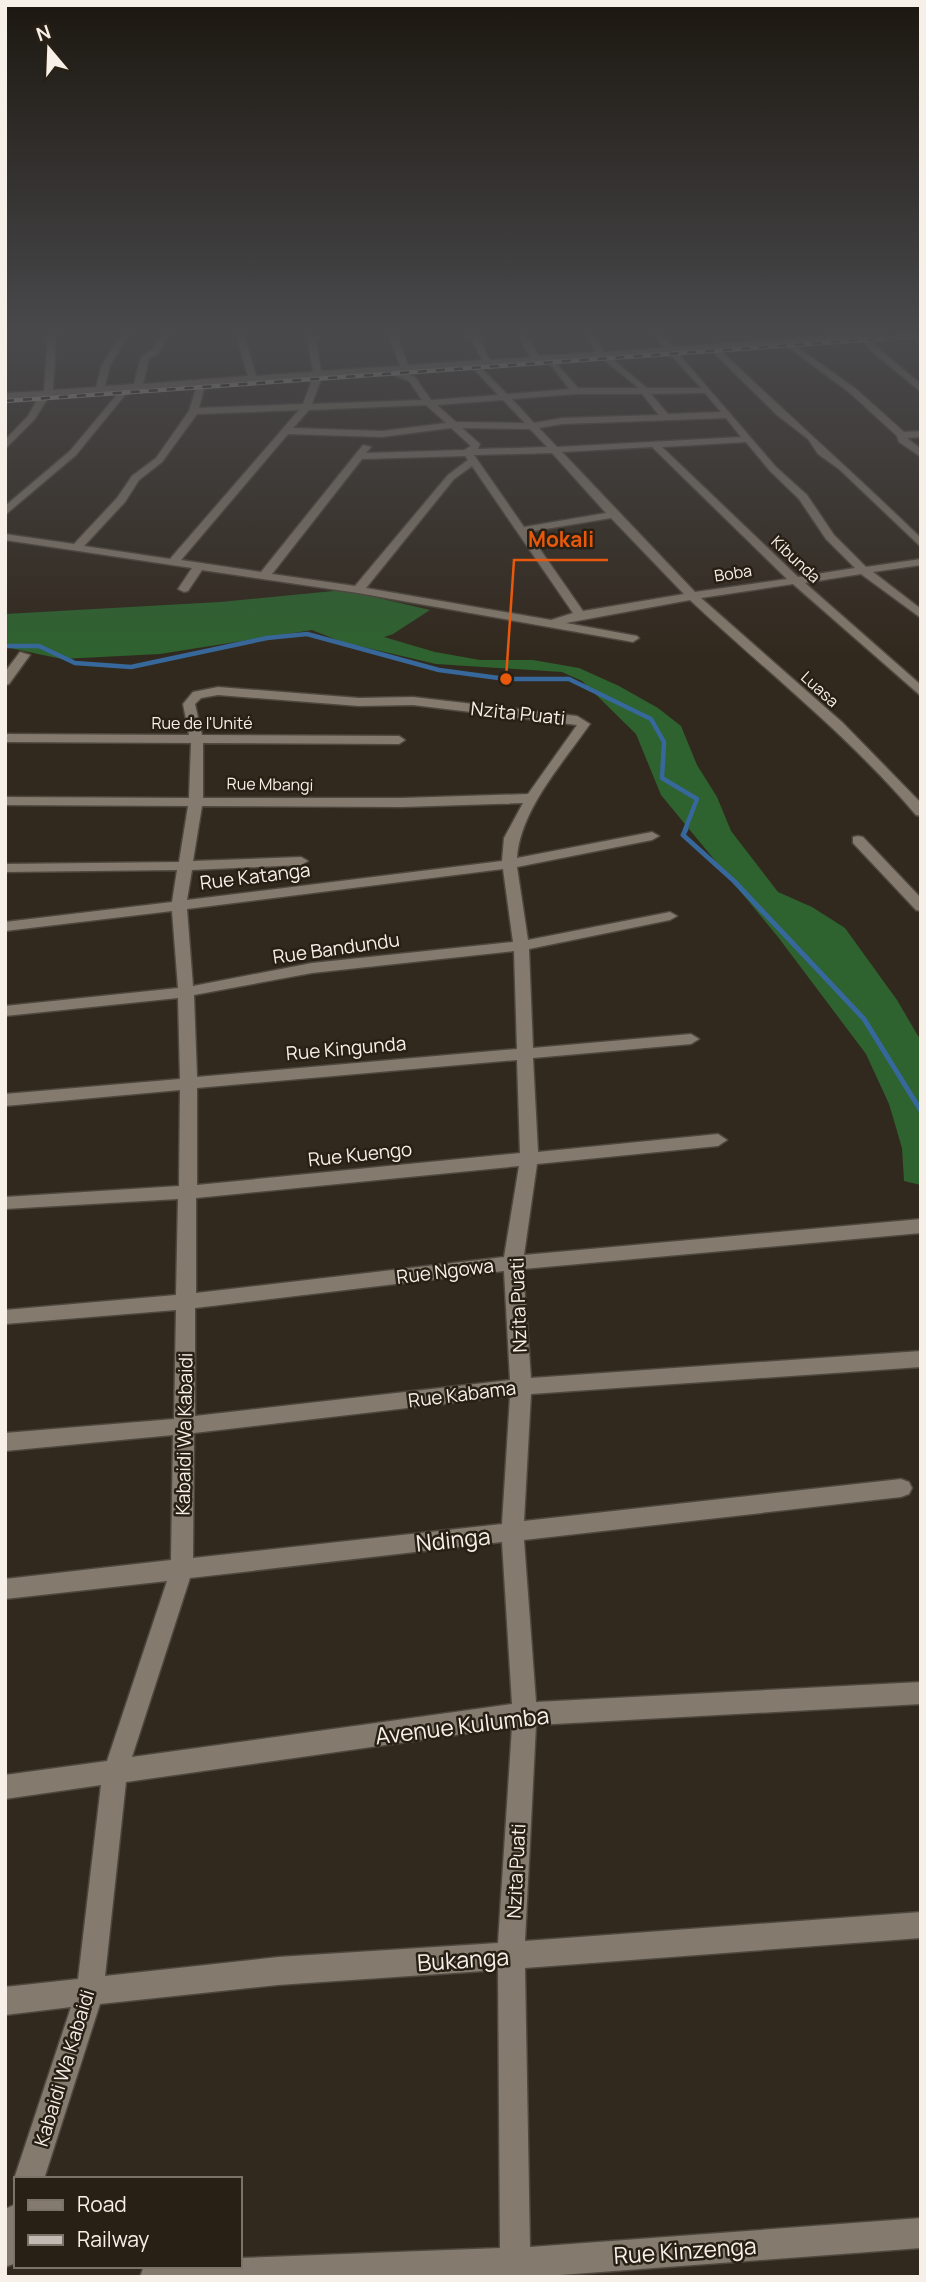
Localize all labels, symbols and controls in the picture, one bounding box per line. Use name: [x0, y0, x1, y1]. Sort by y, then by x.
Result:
north arrow: [14, 14, 84, 84]
text: N: [33, 18, 54, 47]
callout: Mokali: [514, 518, 608, 560]
text: Mokali: [528, 525, 594, 553]
street label: Kibunda: [767, 530, 825, 588]
street label: Boba: [713, 559, 753, 587]
street label: Luasa: [796, 666, 844, 712]
street label: Nzita Puati: [469, 695, 567, 731]
street label: Rue de l'Unité: [151, 712, 253, 734]
street label: Rue Mbangi: [226, 772, 314, 796]
street label: Rue Katanga: [198, 856, 312, 896]
street label: Rue Bandundu: [271, 926, 401, 970]
street label: Rue Kingunda: [285, 1030, 407, 1066]
street label: Rue Kuengo: [307, 1136, 413, 1172]
street label: Rue Ngowa: [395, 1252, 495, 1290]
street label: Nzita Puati: [503, 1257, 533, 1353]
street label: Kabaidi Wa Kabaidi: [170, 1352, 198, 1516]
street label: Rue Kabama: [407, 1374, 517, 1414]
street label: Ndinga: [414, 1519, 492, 1559]
street label: Avenue Kulumba: [373, 1698, 551, 1752]
street label: Nzita Puati: [501, 1823, 531, 1919]
street label: Bukanga: [416, 1940, 510, 1978]
street label: Kabaidi Wa Kabaidi: [28, 1986, 100, 2150]
legend: [14, 2177, 242, 2268]
text: Road: [77, 2190, 127, 2218]
text: Railway: [77, 2225, 149, 2253]
street label: Rue Kinzenga: [612, 2229, 758, 2271]

